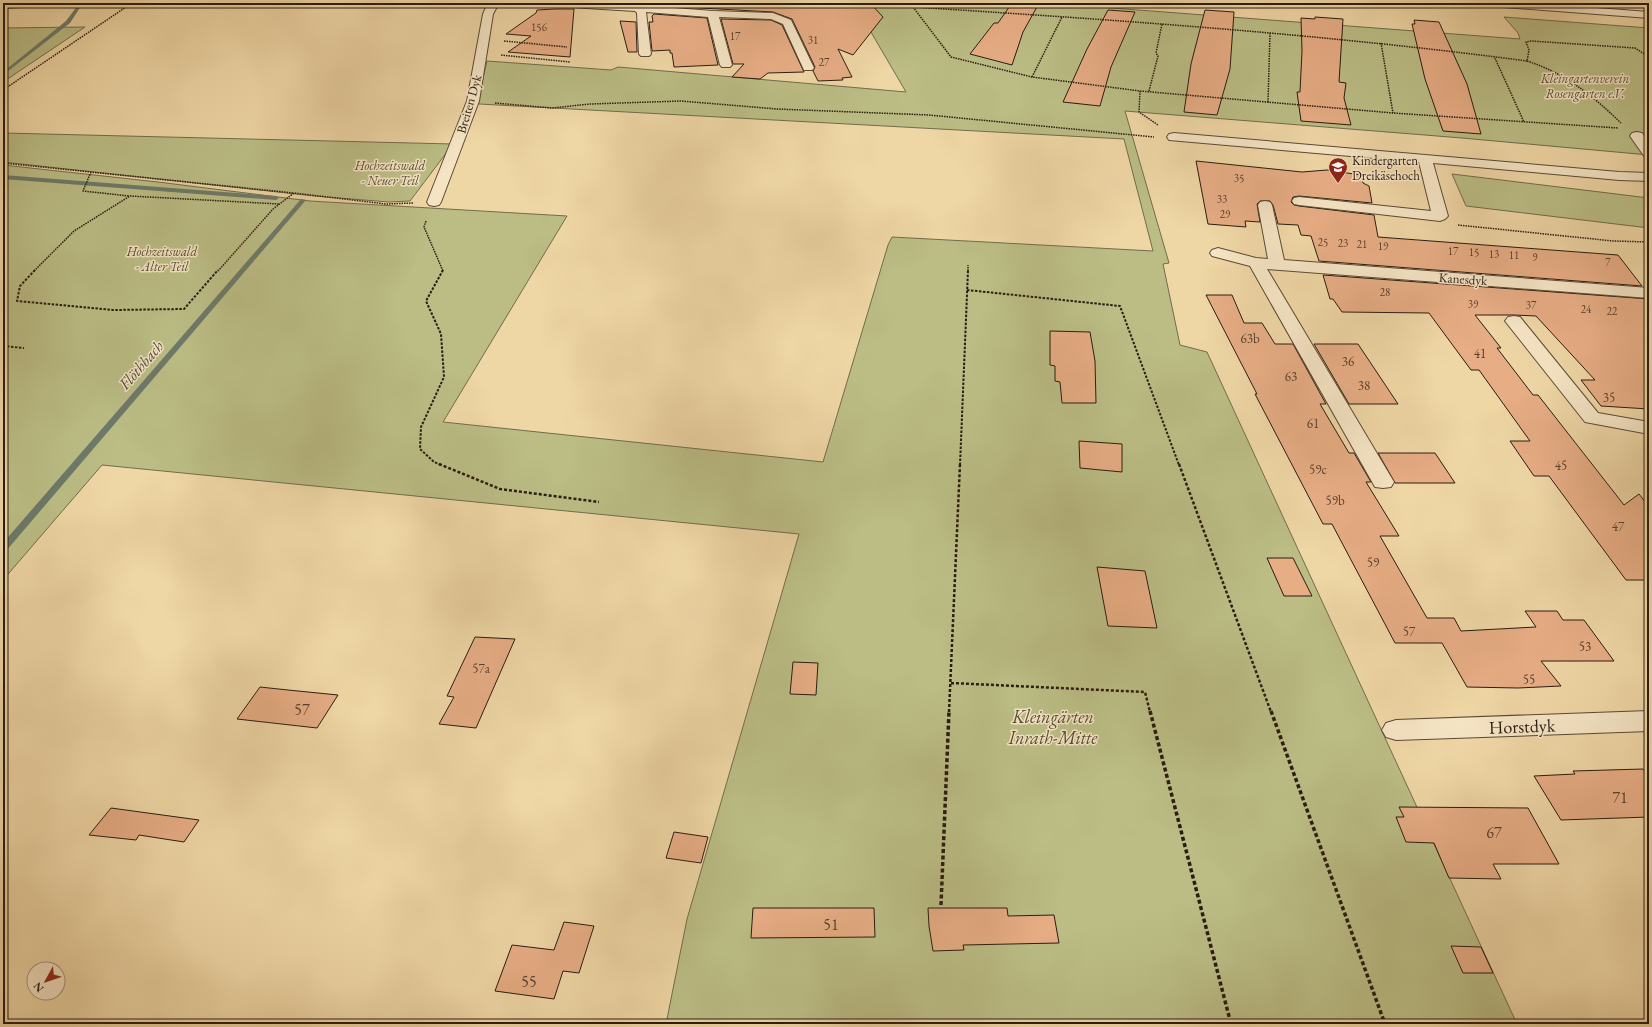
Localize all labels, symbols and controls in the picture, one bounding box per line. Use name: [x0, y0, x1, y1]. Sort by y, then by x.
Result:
house number: 156: [531, 20, 548, 34]
house number: 17: [730, 29, 741, 43]
house number: 31: [808, 33, 818, 47]
house number: 27: [819, 55, 830, 69]
park label: Kleingartenverein Rosengarten e.V.: [1540, 70, 1629, 102]
street label: Breiten Dyk: [452, 72, 486, 135]
place label: Kindergarten Dreikäsehoch: [1352, 152, 1420, 184]
school or university icon: Kindergarten Dreikäsehoch: [1327, 156, 1349, 184]
park label: Hochzeitswald - Neuer Teil: [354, 157, 426, 189]
house number: 35: [1234, 171, 1244, 185]
house number: 33: [1217, 192, 1227, 206]
house number: 29: [1220, 207, 1231, 221]
house number: 25: [1318, 235, 1328, 249]
house number: 23: [1338, 236, 1348, 250]
house number: 21: [1357, 237, 1367, 251]
house number: 19: [1378, 239, 1389, 253]
park label: Hochzeitswald - Alter Teil: [126, 243, 198, 275]
house number: 17: [1448, 244, 1459, 258]
house number: 15: [1469, 245, 1479, 259]
house number: 13: [1489, 247, 1499, 261]
house number: 11: [1509, 248, 1519, 262]
house number: 9: [1532, 250, 1538, 264]
house number: 7: [1605, 255, 1611, 269]
street label: Kanesdyk: [1438, 269, 1489, 289]
house number: 28: [1380, 285, 1390, 299]
house number: 39: [1468, 297, 1479, 311]
house number: 37: [1526, 298, 1537, 312]
house number: 24: [1581, 302, 1592, 316]
house number: 22: [1607, 304, 1618, 318]
house number: 63b: [1240, 330, 1260, 347]
water label: Flöthbach: [113, 336, 168, 395]
house number: 41: [1474, 345, 1486, 362]
house number: 36: [1342, 353, 1354, 370]
house number: 63: [1285, 368, 1297, 385]
house number: 38: [1358, 377, 1370, 394]
house number: 35: [1603, 389, 1615, 406]
house number: 61: [1307, 415, 1319, 432]
house number: 45: [1555, 457, 1567, 474]
house number: 59c: [1309, 461, 1327, 478]
house number: 59b: [1325, 492, 1345, 509]
house number: 47: [1612, 518, 1625, 535]
house number: 59: [1367, 554, 1380, 571]
house number: 57: [1403, 623, 1416, 640]
house number: 53: [1579, 638, 1591, 655]
house number: 57a: [472, 660, 491, 677]
house number: 55: [1523, 671, 1535, 688]
house number: 57: [294, 699, 310, 720]
park label: Kleingärten Inrath-Mitte: [1008, 705, 1098, 749]
street label: Horstdyk: [1488, 713, 1556, 739]
house number: 71: [1612, 787, 1628, 808]
house number: 67: [1486, 822, 1502, 843]
house number: 51: [823, 914, 839, 935]
north arrow: [26, 961, 66, 1001]
house number: 55: [521, 971, 537, 992]
text: N: [30, 979, 47, 995]

